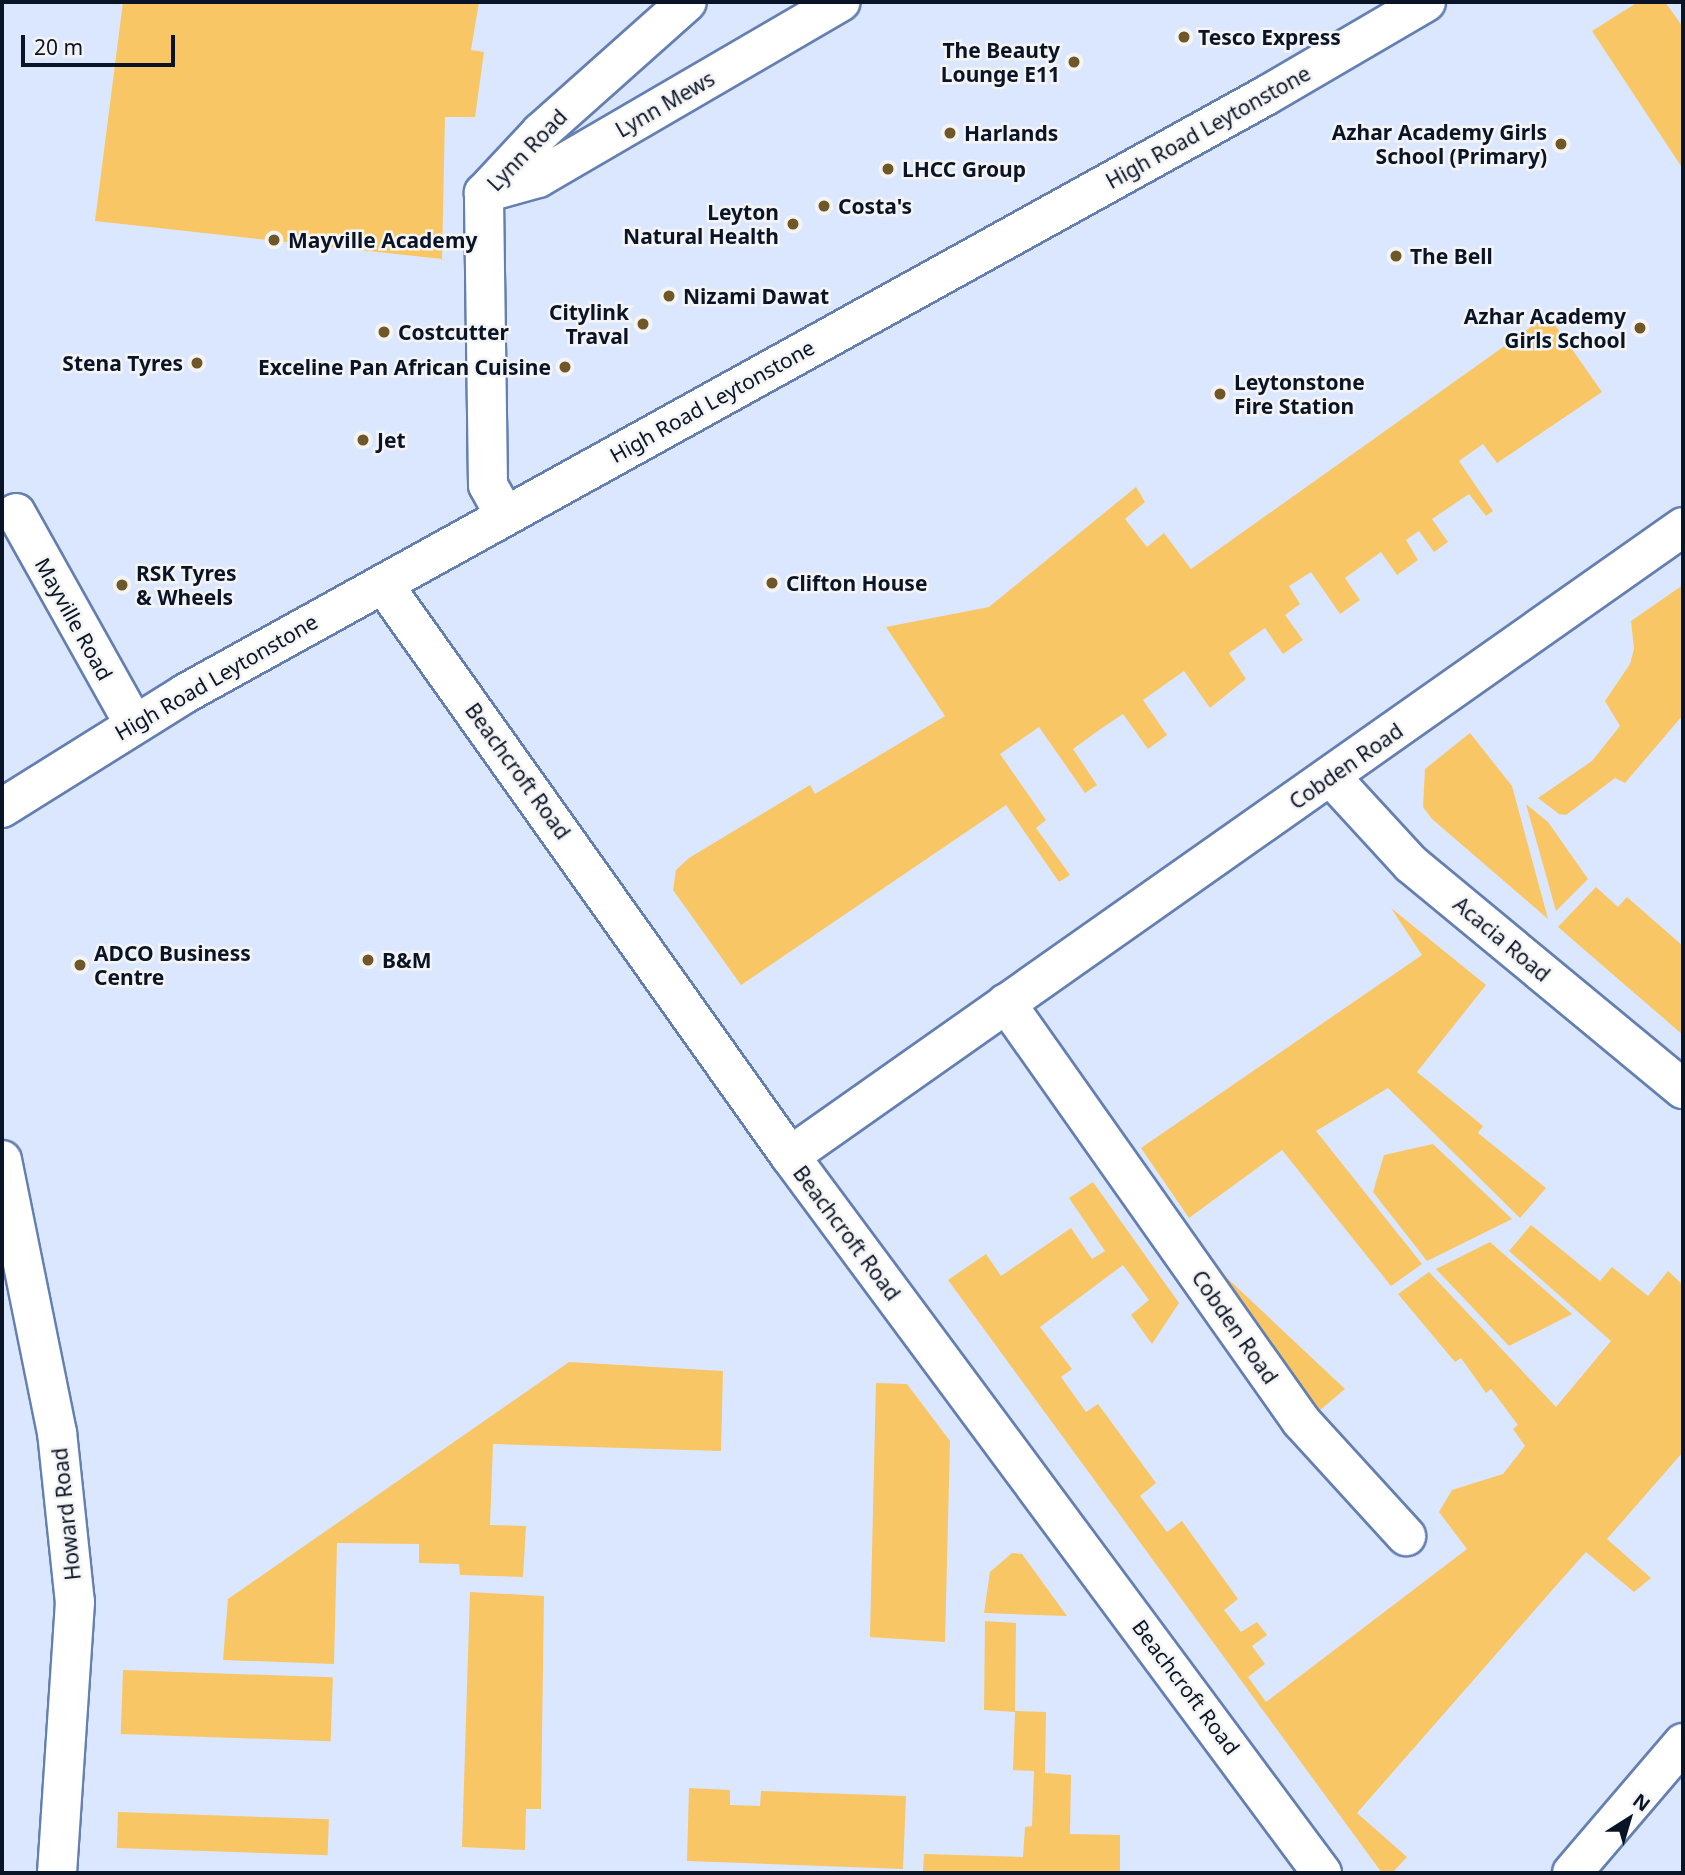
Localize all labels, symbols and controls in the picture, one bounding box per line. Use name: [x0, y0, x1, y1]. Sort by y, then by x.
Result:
scale bar: [24, 21, 178, 65]
place label: Tesco Express: [1198, 24, 1341, 50]
marker: Tesco Express: [1176, 29, 1192, 45]
text: 20 m: [34, 33, 83, 61]
place label: The Beauty Lounge E11: [941, 37, 1060, 87]
marker: The Beauty Lounge E11: [1066, 54, 1082, 70]
street label: High Road Leytonstone: [1101, 60, 1315, 194]
street label: Lynn Mews: [611, 66, 719, 142]
street label: Lynn Road: [482, 104, 572, 196]
place label: Azhar Academy Girls School (Primary): [1332, 119, 1547, 169]
place label: Harlands: [964, 120, 1058, 146]
marker: Harlands: [942, 125, 958, 141]
marker: Azhar Academy Girls School (Primary): [1553, 136, 1569, 152]
place label: LHCC Group: [902, 156, 1026, 182]
marker: LHCC Group: [880, 161, 896, 177]
place label: Costa's: [838, 193, 912, 219]
marker: Costa's: [816, 198, 832, 214]
place label: Leyton Natural Health: [623, 199, 779, 249]
marker: Leyton Natural Health: [785, 216, 801, 232]
place label: Mayville Academy: [288, 227, 477, 253]
marker: Mayville Academy: [266, 232, 282, 248]
place label: The Bell: [1410, 243, 1493, 269]
marker: The Bell: [1388, 248, 1404, 264]
place label: Nizami Dawat: [683, 283, 829, 309]
marker: Nizami Dawat: [661, 288, 677, 304]
place label: Citylink Traval: [549, 299, 629, 349]
place label: Azhar Academy Girls School: [1464, 303, 1626, 353]
marker: Citylink Traval: [635, 316, 651, 332]
place label: Costcutter: [398, 319, 509, 345]
marker: Azhar Academy Girls School: [1632, 320, 1648, 336]
marker: Costcutter: [376, 324, 392, 340]
street label: High Road Leytonstone: [605, 334, 819, 468]
place label: Stena Tyres: [62, 350, 183, 376]
place label: Exceline Pan African Cuisine: [258, 354, 551, 380]
marker: Stena Tyres: [189, 355, 205, 371]
marker: Exceline Pan African Cuisine: [557, 359, 573, 375]
place label: Leytonstone Fire Station: [1234, 369, 1365, 419]
marker: Leytonstone Fire Station: [1212, 386, 1228, 402]
place label: Jet: [377, 427, 406, 453]
marker: Jet: [355, 432, 371, 448]
street label: Mayville Road: [30, 553, 118, 685]
place label: RSK Tyres & Wheels: [136, 560, 236, 610]
place label: Clifton House: [786, 570, 927, 596]
marker: Clifton House: [764, 575, 780, 591]
marker: RSK Tyres & Wheels: [114, 577, 130, 593]
street label: High Road Leytonstone: [110, 609, 322, 745]
street label: Beachcroft Road: [460, 698, 576, 844]
street label: Cobden Road: [1284, 718, 1408, 814]
street label: Acacia Road: [1449, 891, 1555, 987]
place label: ADCO Business Centre: [94, 940, 251, 990]
place label: B&M: [382, 947, 432, 973]
marker: B&M: [360, 952, 376, 968]
marker: ADCO Business Centre: [72, 957, 88, 973]
street label: Beachcroft Road: [788, 1161, 906, 1305]
street label: Cobden Road: [1187, 1265, 1283, 1389]
street label: Howard Road: [47, 1446, 85, 1582]
street label: Beachcroft Road: [1127, 1615, 1245, 1759]
north arrow: [1594, 1784, 1664, 1854]
text: N: [1628, 1787, 1656, 1817]

